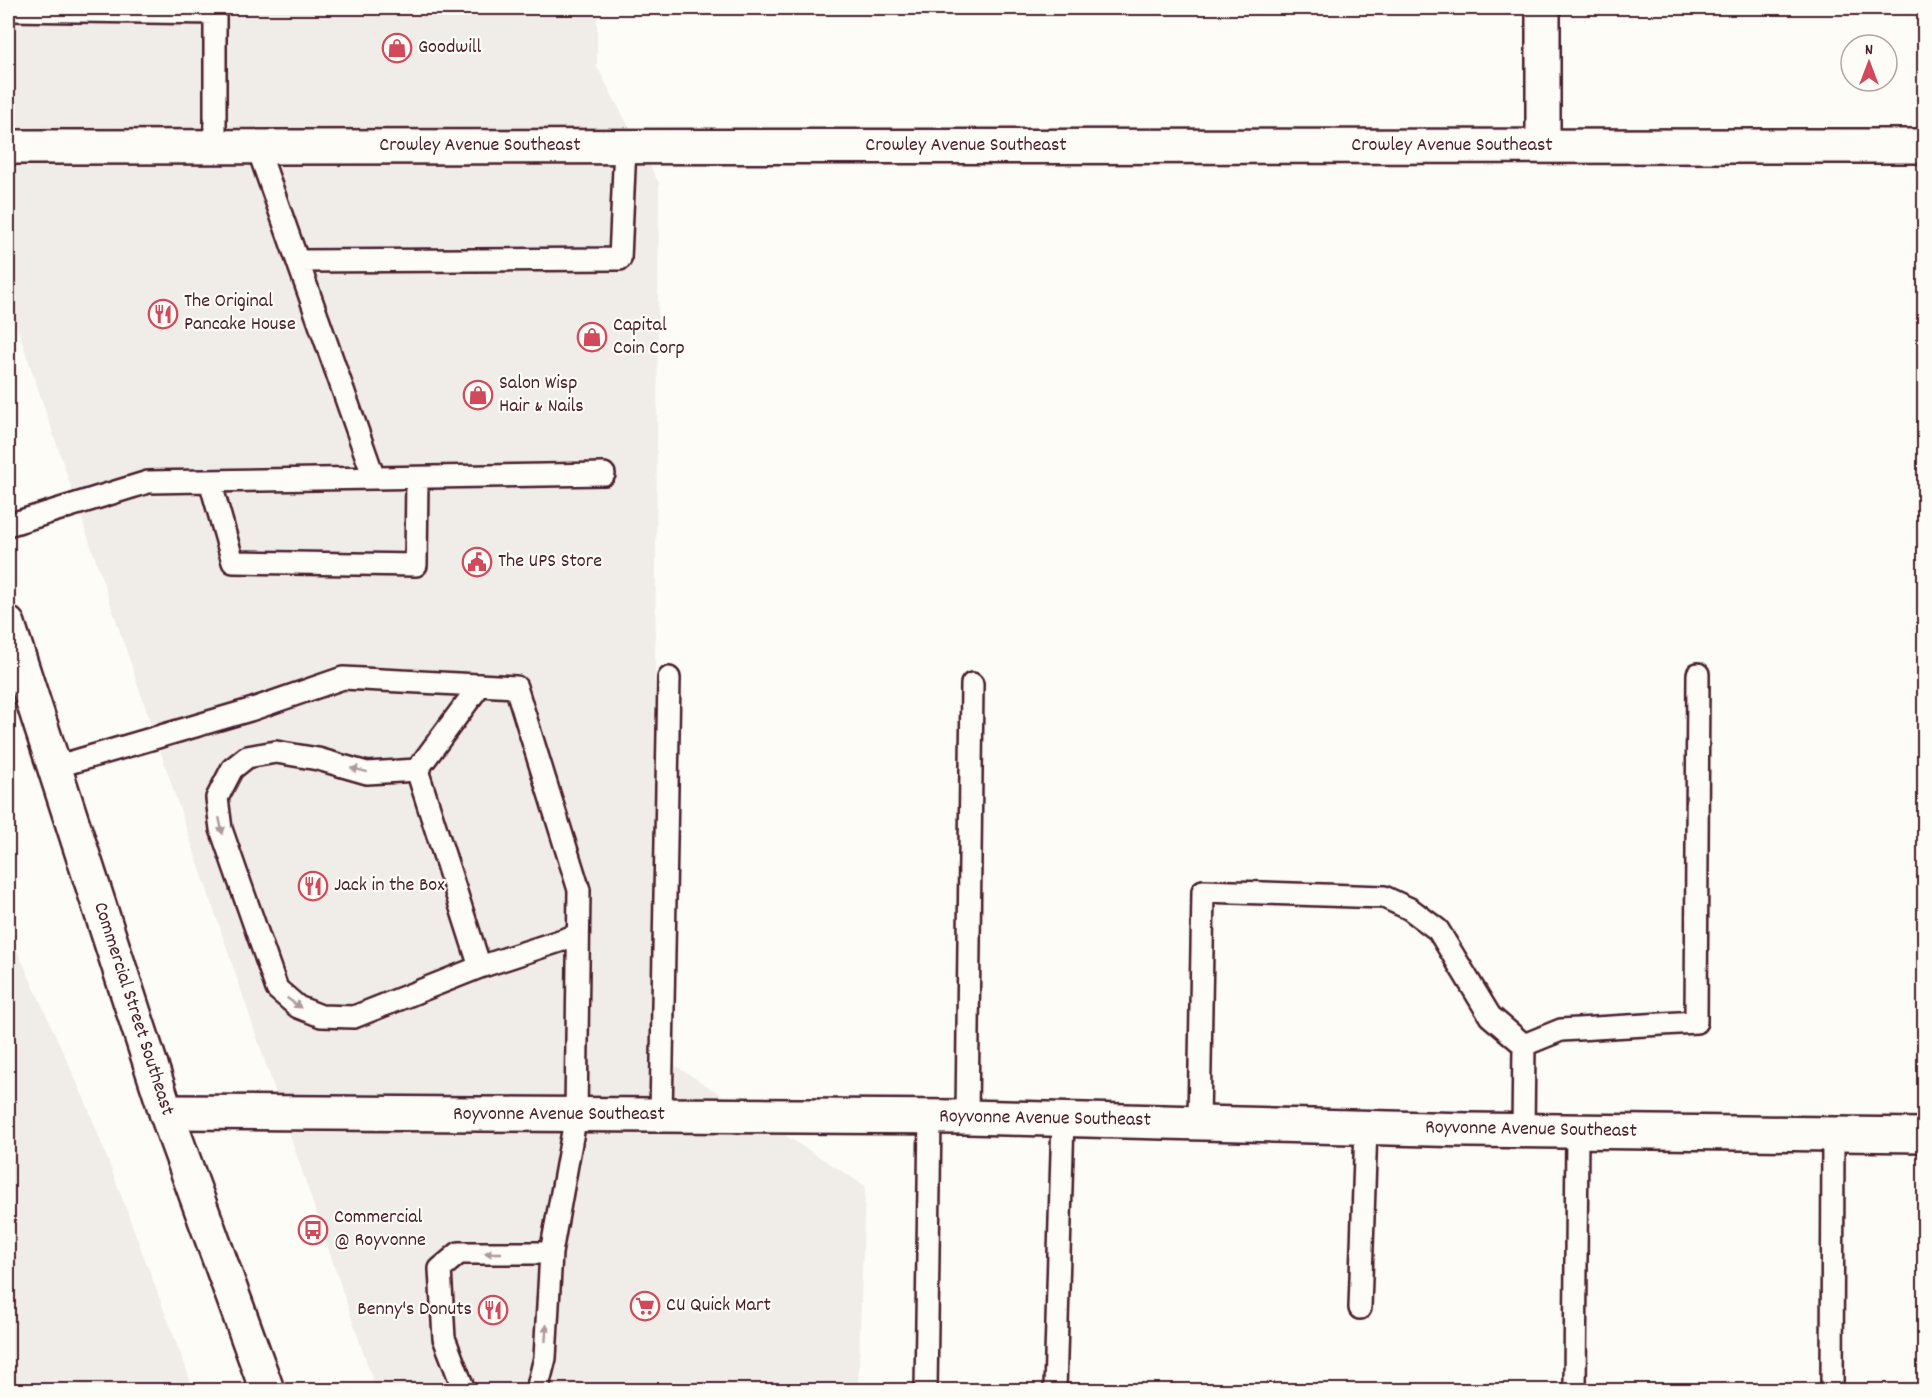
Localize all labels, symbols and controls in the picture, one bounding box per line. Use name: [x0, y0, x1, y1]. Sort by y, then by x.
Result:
shop icon: Goodwill: [381, 32, 413, 64]
north arrow: [1839, 33, 1899, 93]
place label: Goodwill: [418, 34, 482, 62]
text: N: [1865, 39, 1873, 62]
street label: Crowley Avenue Southeast: [379, 132, 581, 160]
street label: Crowley Avenue Southeast: [865, 132, 1067, 160]
street label: Crowley Avenue Southeast: [1351, 132, 1553, 160]
place label: The Original Pancake House: [184, 288, 296, 339]
restaurant icon: The Original Pancake House: [147, 298, 179, 330]
place label: Capital Coin Corp: [613, 312, 685, 363]
shop icon: Capital Coin Corp: [576, 321, 608, 353]
place label: Salon Wisp Hair & Nails: [499, 370, 584, 421]
shop icon: Salon Wisp Hair & Nails: [462, 379, 494, 411]
public building icon: The UPS Store: [461, 546, 493, 578]
place label: The UPS Store: [498, 548, 602, 576]
one-way arrow: [349, 765, 368, 775]
one-way arrow: [217, 817, 226, 836]
restaurant icon: Jack in the Box: [297, 870, 329, 902]
place label: Jack in the Box: [334, 872, 445, 900]
street label: Commercial Street Southeast: [85, 899, 181, 1119]
one-way arrow: [286, 997, 302, 1009]
street label: Royvonne Avenue Southeast: [453, 1101, 665, 1129]
street label: Royvonne Avenue Southeast: [939, 1103, 1151, 1135]
street label: Royvonne Avenue Southeast: [1425, 1114, 1637, 1146]
place label: Commercial @ Royvonne: [334, 1204, 426, 1255]
bus stop icon: Commercial @ Royvonne: [297, 1214, 329, 1246]
one-way arrow: [483, 1248, 502, 1258]
supermarket icon: CU Quick Mart: [629, 1290, 661, 1322]
place label: CU Quick Mart: [666, 1292, 771, 1320]
restaurant icon: Benny's Donuts: [477, 1294, 509, 1326]
place label: Benny's Donuts: [357, 1296, 472, 1324]
one-way arrow: [542, 1323, 551, 1342]

